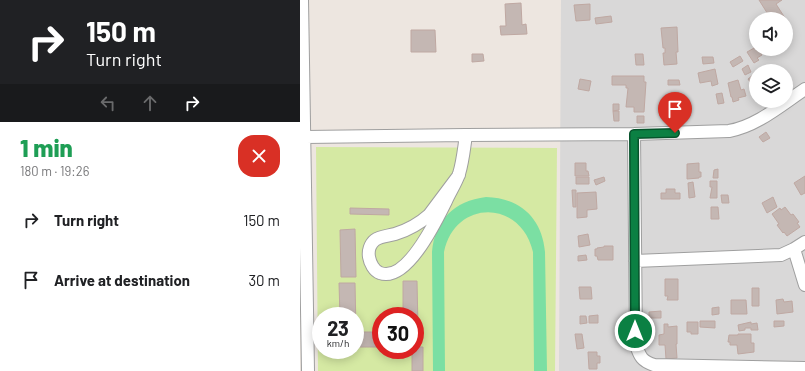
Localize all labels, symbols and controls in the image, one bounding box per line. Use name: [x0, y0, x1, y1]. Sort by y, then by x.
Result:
map controls: [749, 12, 793, 108]
button: sound: [749, 12, 793, 56]
text: 150 m: [86, 14, 156, 48]
icon: right: [20, 16, 72, 68]
text: Turn right: [86, 48, 162, 70]
button: layers: [749, 64, 793, 108]
icon: left: [97, 92, 119, 114]
icon: ahead: [139, 92, 161, 114]
icon: right: [181, 92, 203, 114]
pin: [658, 92, 692, 133]
icon: arrive: [664, 98, 686, 120]
text: 1 min: [20, 133, 73, 162]
button: close: [238, 135, 280, 177]
text: 180 m · 19:26: [20, 163, 89, 179]
icon: right: [20, 209, 42, 231]
text: Turn right: [54, 211, 119, 229]
text: 150 m: [243, 211, 280, 229]
icon: arrive: [20, 269, 42, 291]
text: Arrive at destination: [54, 271, 190, 289]
text: 30 m: [248, 271, 280, 289]
speed limit sign: 30: [372, 307, 424, 359]
position arrow: [614, 310, 656, 352]
text: 23: [327, 316, 349, 340]
text: km/h: [327, 337, 349, 349]

